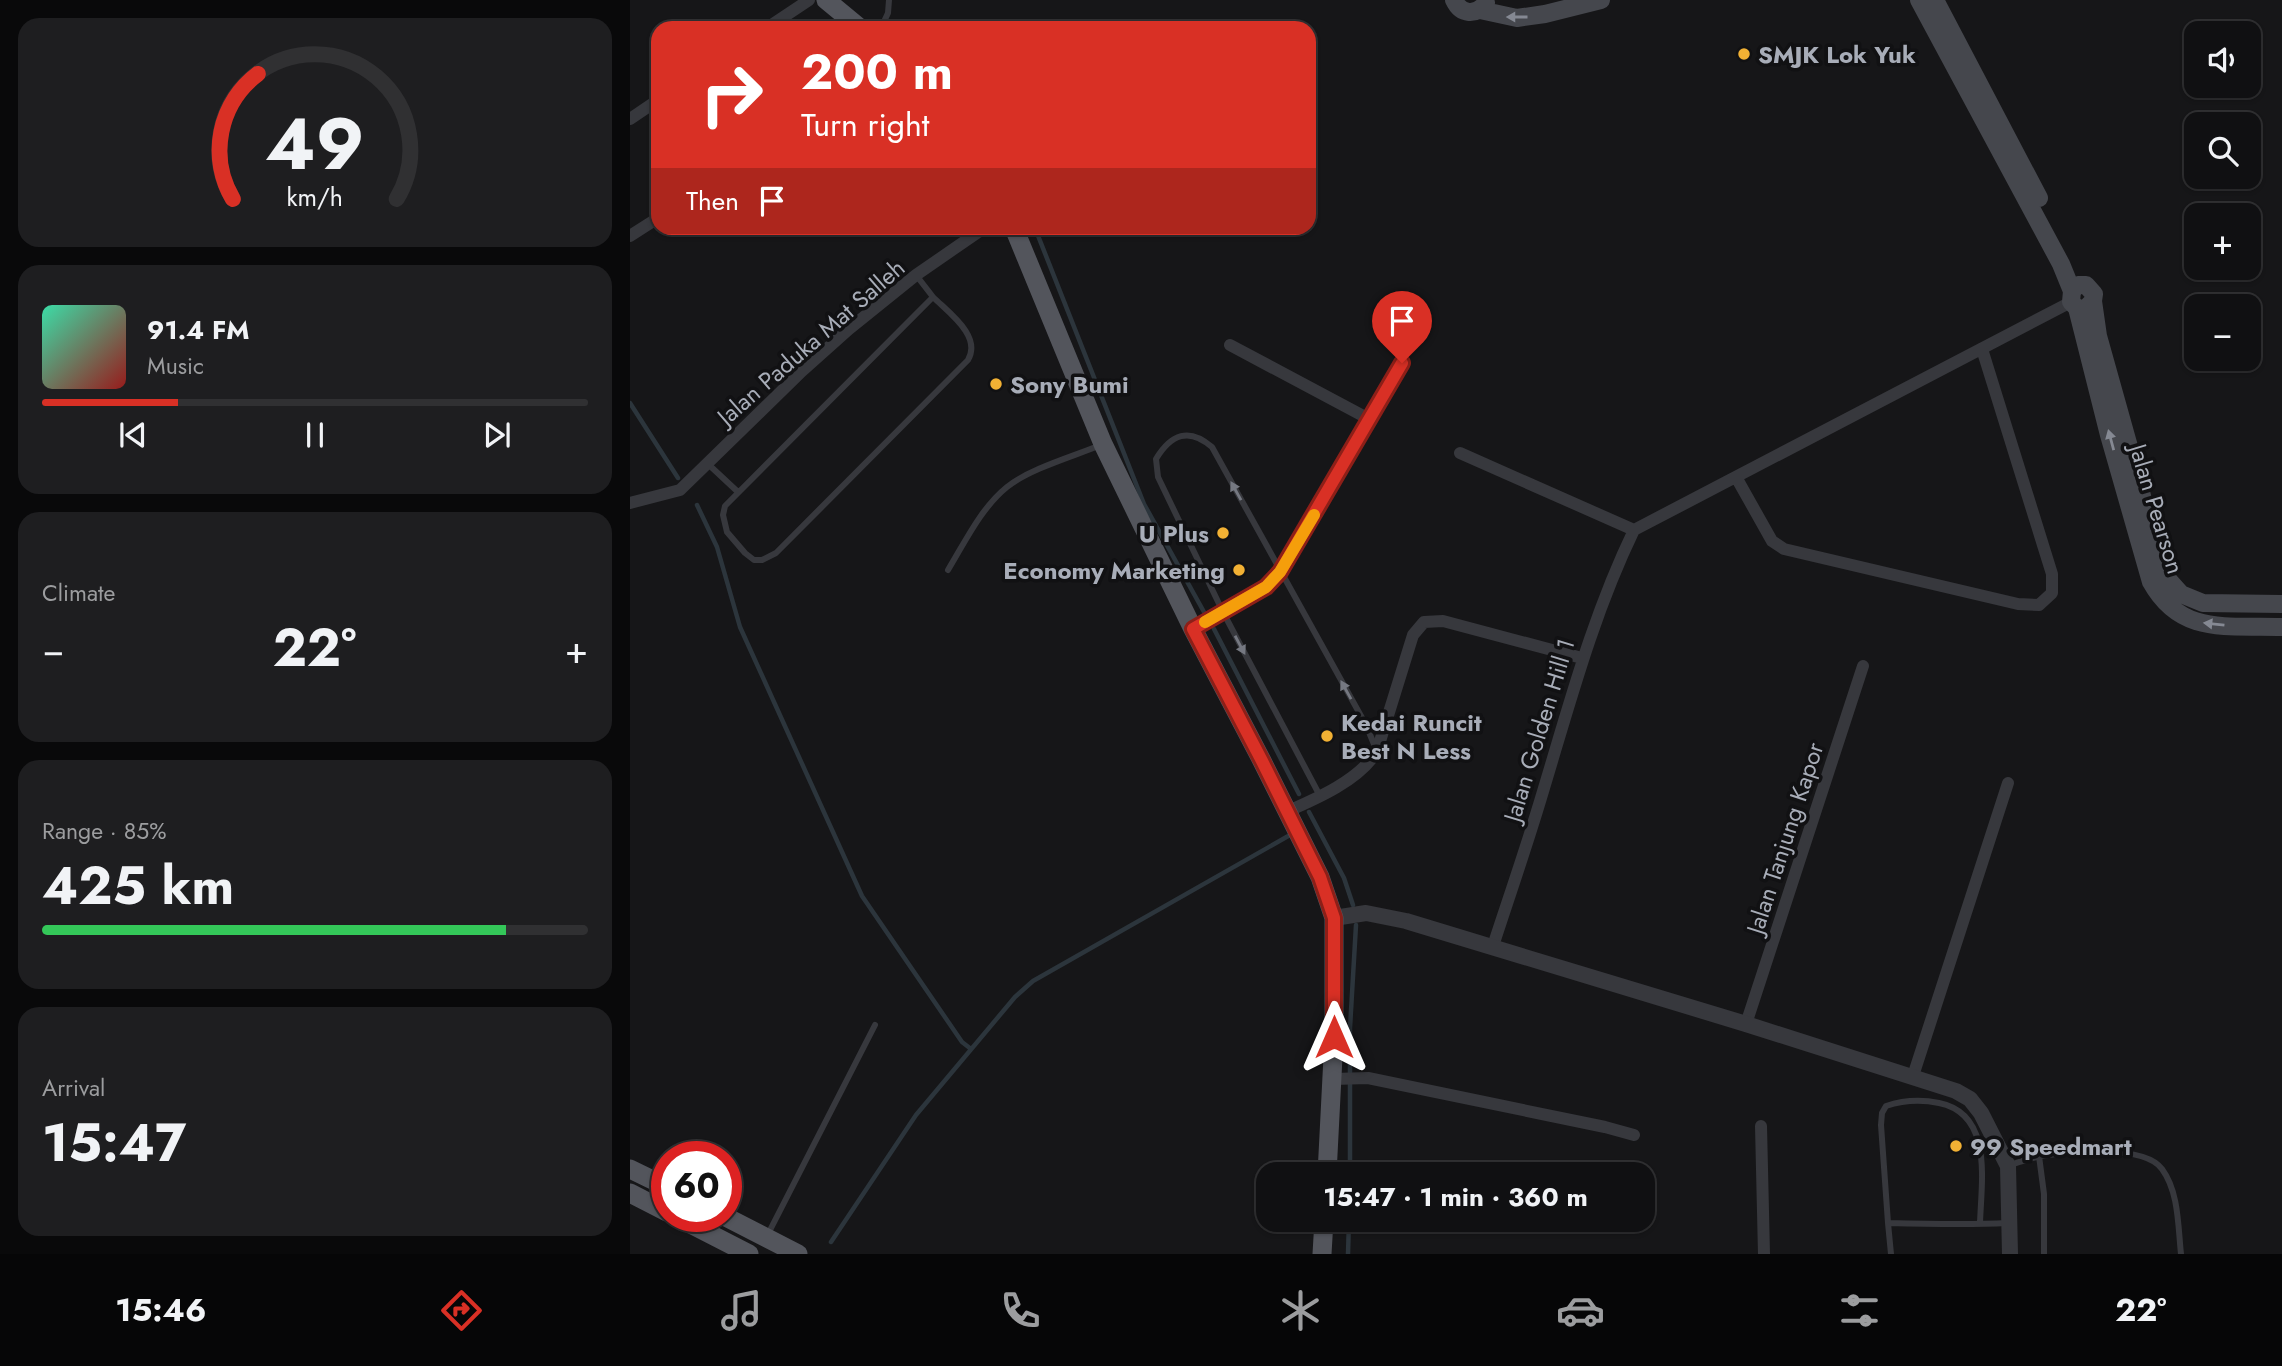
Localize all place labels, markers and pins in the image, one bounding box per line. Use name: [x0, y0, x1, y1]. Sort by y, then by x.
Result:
place label: SMJK Lok Yuk: [1758, 37, 1916, 72]
marker: SMJK Lok Yuk: [1736, 46, 1752, 62]
pin: [1372, 291, 1432, 363]
place label: Sony Bumi: [1010, 367, 1129, 402]
marker: Sony Bumi: [988, 376, 1004, 392]
place label: U Plus: [1139, 516, 1209, 551]
marker: U Plus: [1215, 525, 1231, 541]
place label: Economy Marketing: [1003, 553, 1225, 588]
marker: Economy Marketing: [1231, 562, 1247, 578]
place label: Kedai Runcit Best N Less: [1341, 705, 1482, 768]
marker: Kedai Runcit Best N Less: [1319, 728, 1335, 744]
place label: 99 Speedmart: [1970, 1129, 2132, 1164]
marker: 99 Speedmart: [1948, 1138, 1964, 1154]

